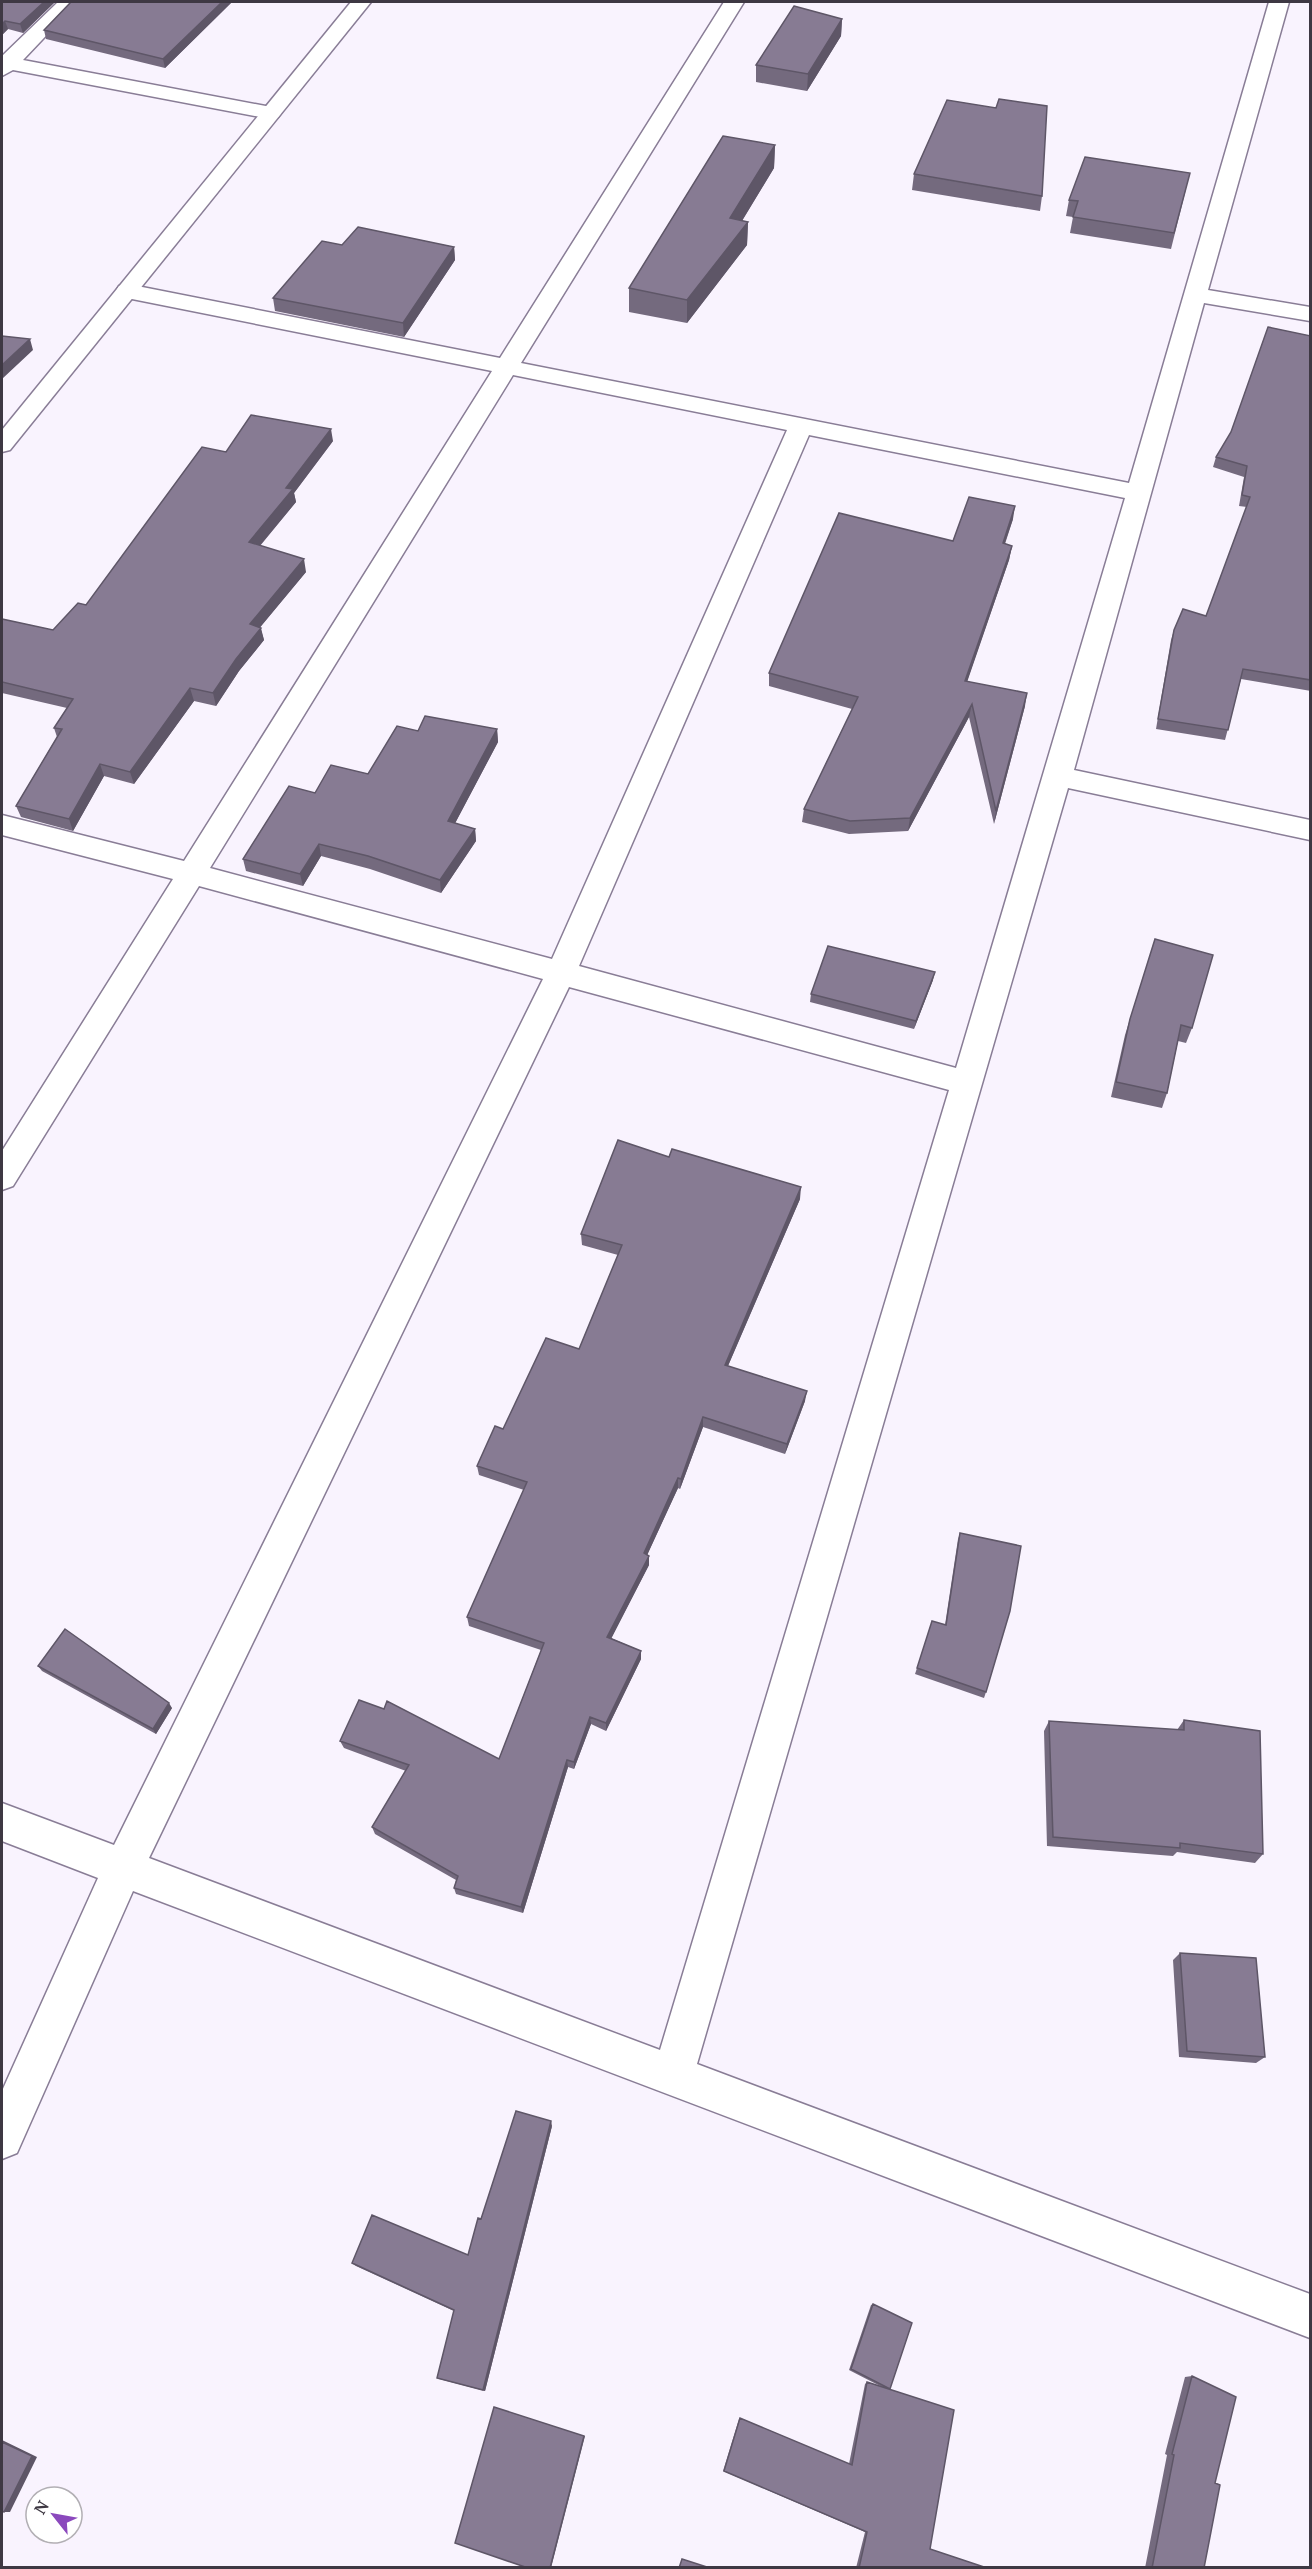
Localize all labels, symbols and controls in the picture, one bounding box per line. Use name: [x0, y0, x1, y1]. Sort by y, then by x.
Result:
north arrow: [24, 2485, 84, 2545]
text: N: [29, 2496, 54, 2518]

